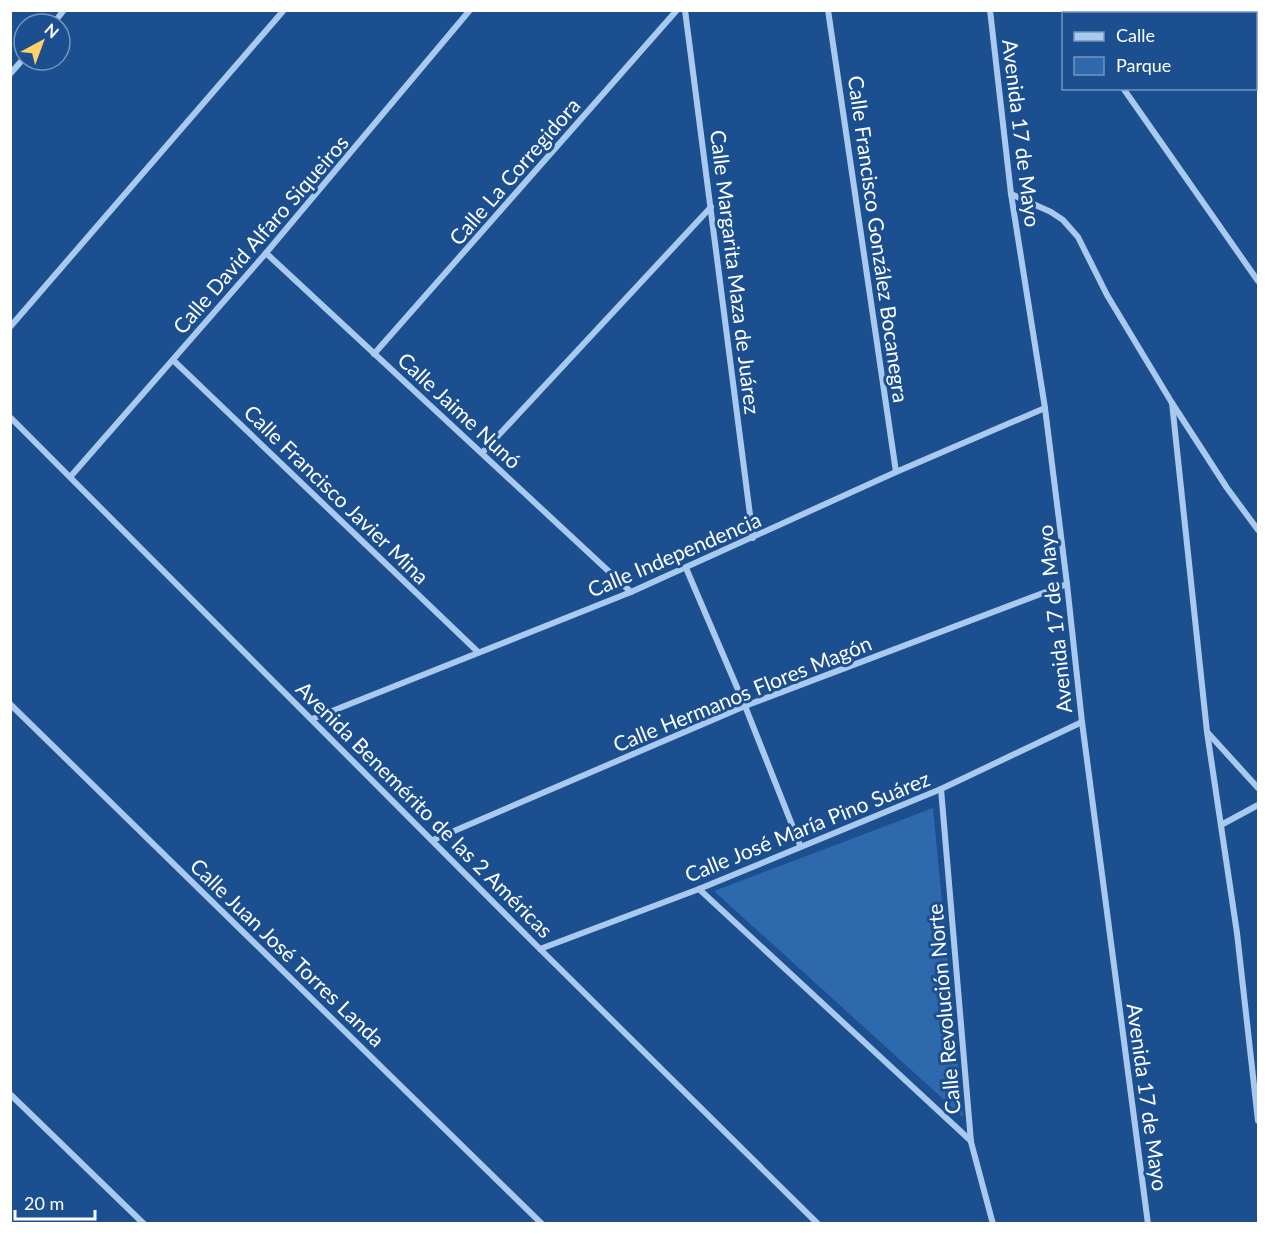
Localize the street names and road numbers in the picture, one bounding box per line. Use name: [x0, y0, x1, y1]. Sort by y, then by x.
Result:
street label: Avenida 17 de Mayo: [998, 38, 1046, 228]
street label: Calle Francisco González Bocanegra: [844, 74, 914, 404]
street label: Calle La Corregidora: [443, 92, 585, 250]
street label: Calle Margarita Maza de Juárez: [706, 128, 766, 416]
street label: Calle David Alfaro Siqueiros: [167, 130, 353, 338]
street label: Calle Jaime Nunó: [393, 347, 527, 473]
street label: Calle Francisco Javier Mina: [240, 399, 434, 589]
street label: Calle Independencia: [584, 506, 764, 602]
street label: Avenida 17 de Mayo: [1032, 524, 1076, 714]
street label: Calle Hermanos Flores Magón: [609, 630, 875, 756]
street label: Avenida Benemérito de las 2 Américas: [292, 676, 558, 942]
street label: Calle José María Pino Suárez: [681, 765, 933, 887]
street label: Calle Juan José Torres Landa: [186, 853, 390, 1051]
street label: Calle Revolución Norte: [921, 903, 965, 1115]
street label: Avenida 17 de Mayo: [1122, 1002, 1174, 1192]

